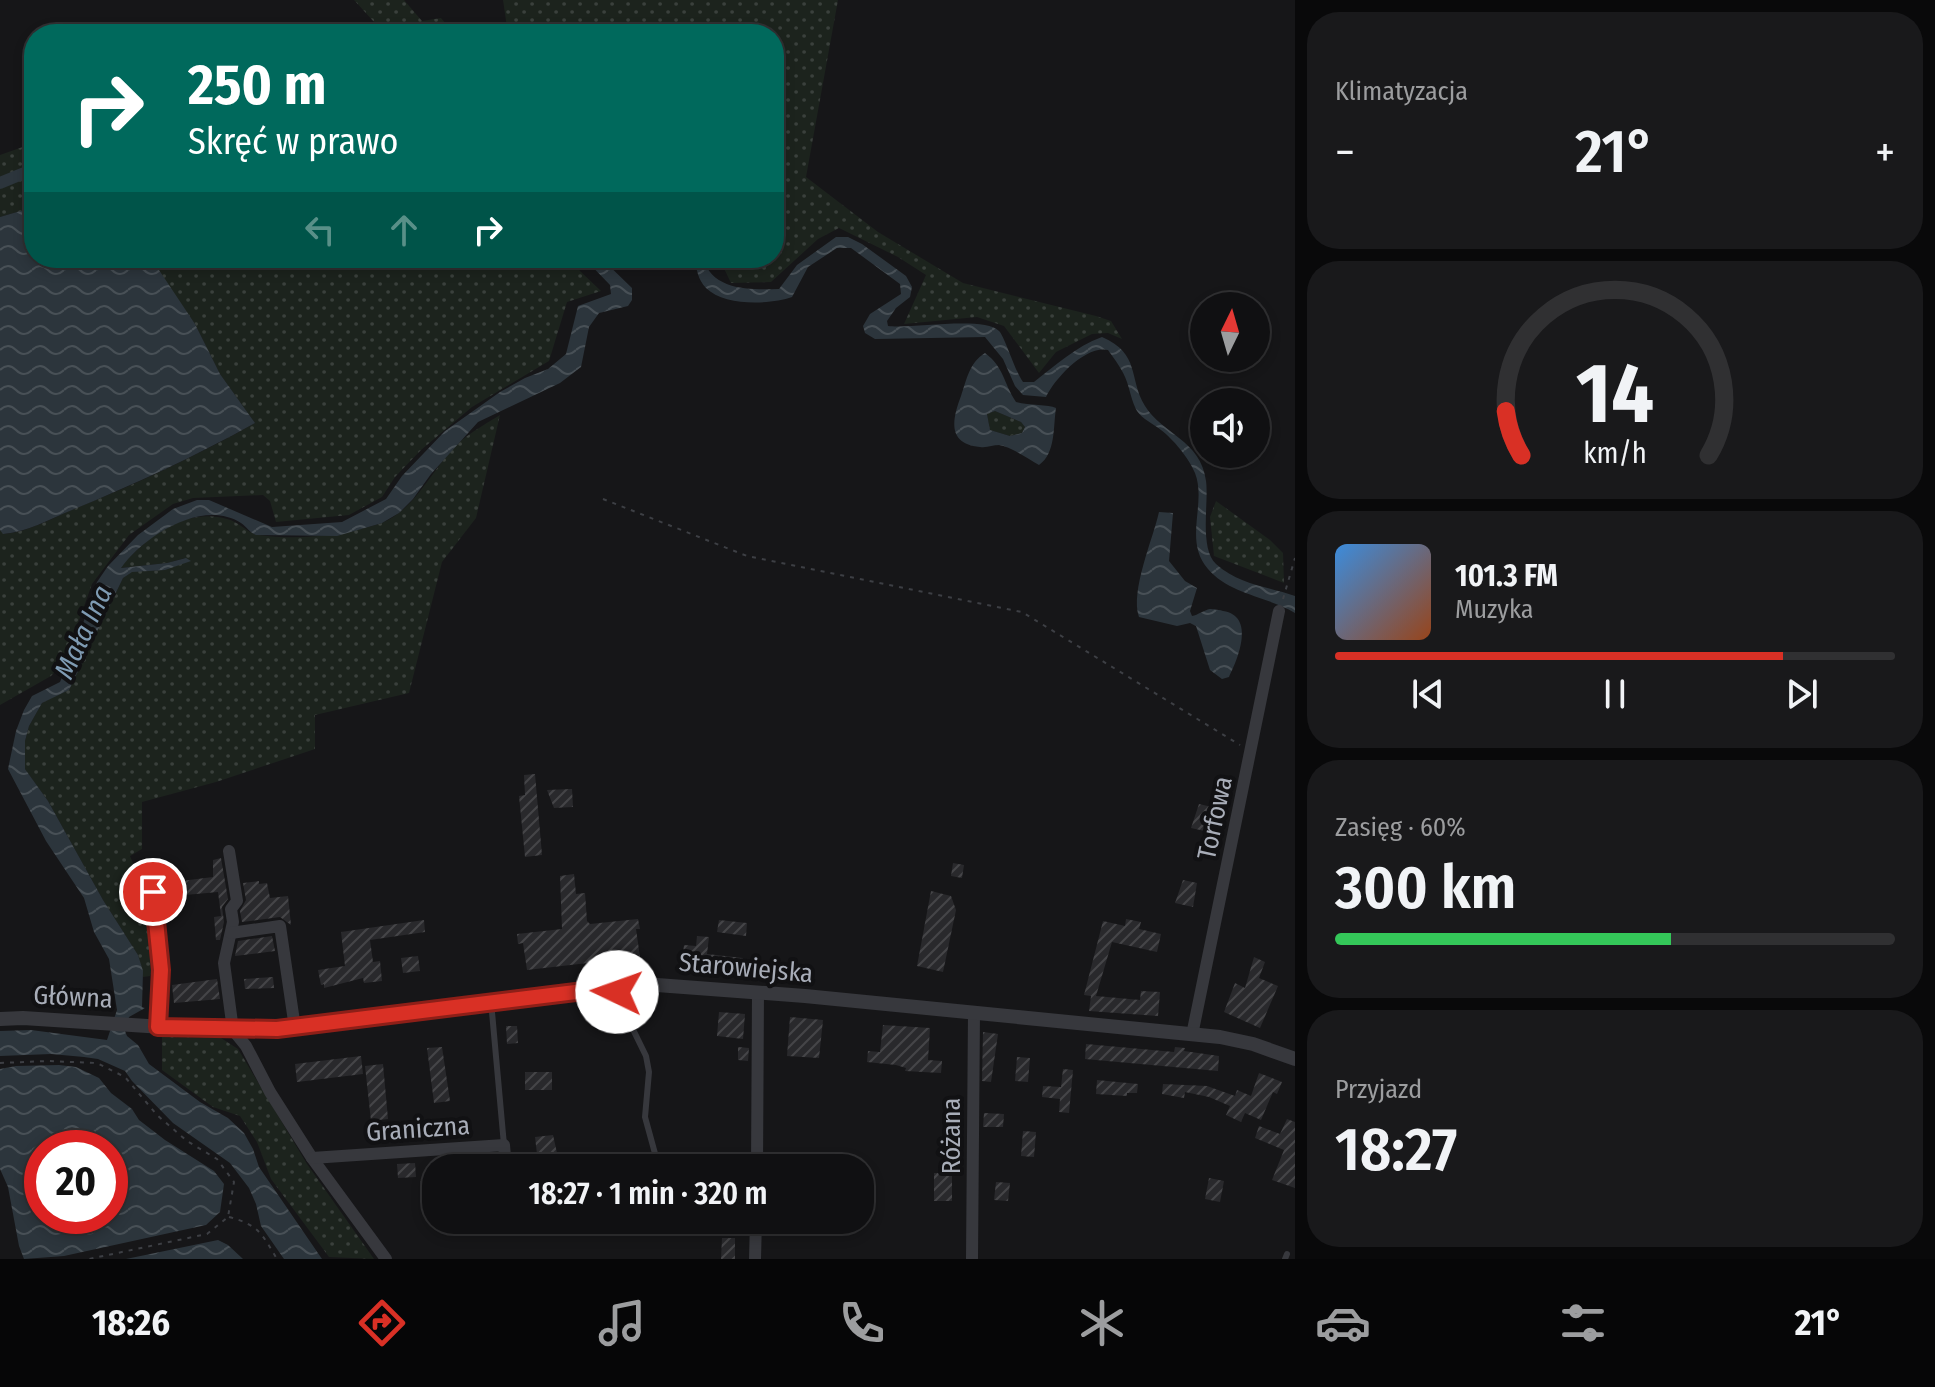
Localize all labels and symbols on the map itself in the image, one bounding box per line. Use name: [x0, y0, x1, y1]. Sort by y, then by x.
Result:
north arrow: [1190, 292, 1270, 372]
water label: Mała Ina: [47, 580, 119, 684]
street label: Torfowa: [1191, 774, 1239, 862]
pin: [119, 858, 187, 926]
street label: Starowiejska: [678, 947, 814, 989]
position arrow: [575, 950, 659, 1034]
street label: Główna: [33, 979, 113, 1015]
street label: Różana: [936, 1098, 967, 1174]
street label: Graniczna: [365, 1110, 471, 1148]
speed limit sign: 20: [24, 1130, 128, 1234]

